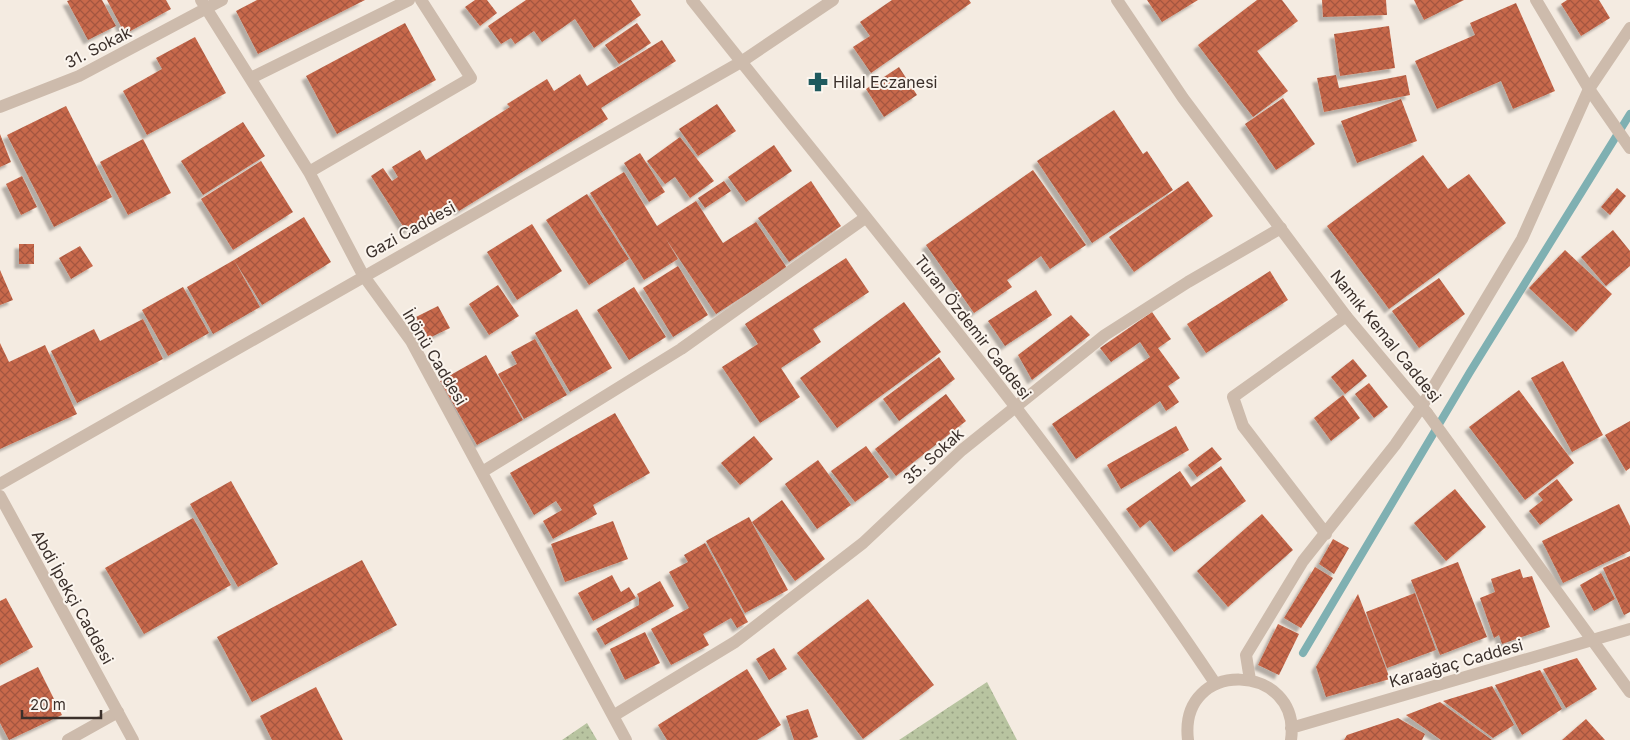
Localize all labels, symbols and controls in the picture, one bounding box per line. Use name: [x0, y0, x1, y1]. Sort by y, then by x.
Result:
street label: 31. Sokak: [61, 22, 135, 72]
pharmacy icon: Hilal Eczanesi: [807, 71, 829, 93]
place label: Hilal Eczanesi: [833, 72, 937, 92]
street label: Gazi Caddesi: [361, 197, 459, 263]
street label: Turan Özdemir Caddesi: [910, 251, 1036, 403]
street label: Namık Kemal Caddesi: [1326, 266, 1446, 406]
street label: İnönü Caddesi: [398, 305, 472, 409]
street label: 35. Sokak: [899, 423, 968, 488]
street label: Abdi İpekçi Caddesi: [28, 526, 118, 668]
street label: Karaağaç Caddesi: [1387, 634, 1525, 692]
scale bar: [22, 688, 101, 720]
text: 20 m: [30, 695, 66, 714]

